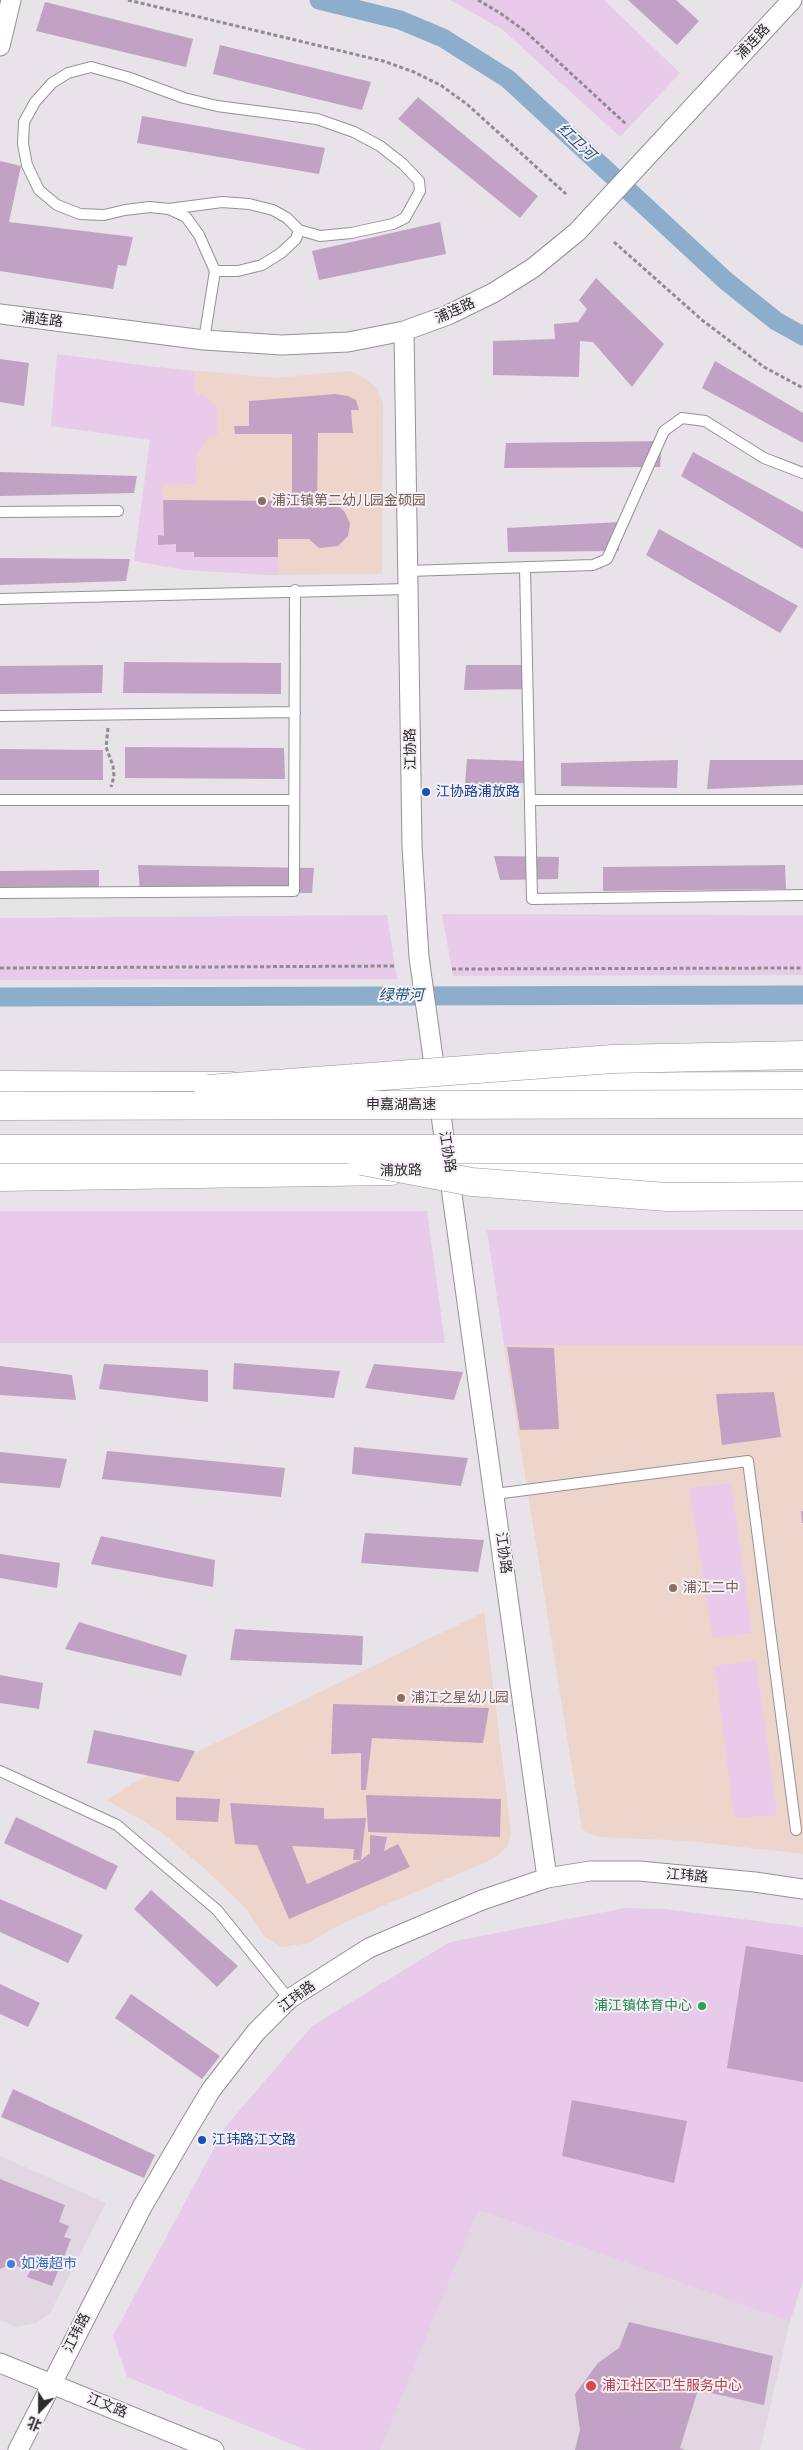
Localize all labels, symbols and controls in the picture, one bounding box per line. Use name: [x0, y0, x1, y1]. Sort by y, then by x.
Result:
street label: 浦连路: [733, 21, 773, 63]
water label: 红卫河: [553, 120, 599, 164]
street label: 浦连路: [432, 295, 478, 327]
street label: 浦连路: [20, 309, 64, 331]
place label: 浦江镇第二幼儿园金硕园: [272, 493, 426, 509]
marker: 浦江镇第二幼儿园金硕园: [256, 495, 268, 507]
street label: 江协路: [402, 728, 420, 770]
place label: 江协路浦放路: [436, 784, 520, 800]
marker: 江协路浦放路: [420, 786, 432, 798]
water label: 绿带河: [379, 987, 423, 1005]
street label: 申嘉湖高速: [366, 1097, 436, 1113]
street label: 江协路: [435, 1130, 459, 1174]
street label: 浦放路: [380, 1162, 422, 1180]
street label: 江协路: [492, 1531, 514, 1575]
place label: 浦江二中: [683, 1580, 739, 1596]
marker: 浦江二中: [667, 1582, 679, 1594]
place label: 浦江之星幼儿园: [411, 1690, 509, 1706]
marker: 浦江之星幼儿园: [395, 1692, 407, 1704]
street label: 江玮路: [665, 1866, 709, 1886]
street label: 江玮路: [275, 1978, 319, 2016]
place label: 浦江镇体育中心: [594, 1998, 692, 2014]
marker: 浦江镇体育中心: [696, 2000, 708, 2012]
place label: 江玮路江文路: [212, 2132, 296, 2148]
marker: 江玮路江文路: [196, 2134, 208, 2146]
place label: 如海超市: [21, 2256, 77, 2272]
marker: 如海超市: [5, 2258, 17, 2270]
street label: 江玮路: [60, 2310, 94, 2356]
place label: 浦江社区卫生服务中心: [602, 2378, 742, 2394]
marker: 浦江社区卫生服务中心: [584, 2379, 598, 2393]
north arrow: [15, 2385, 65, 2435]
street label: 江文路: [84, 2390, 130, 2422]
text: 北: [24, 2413, 44, 2436]

